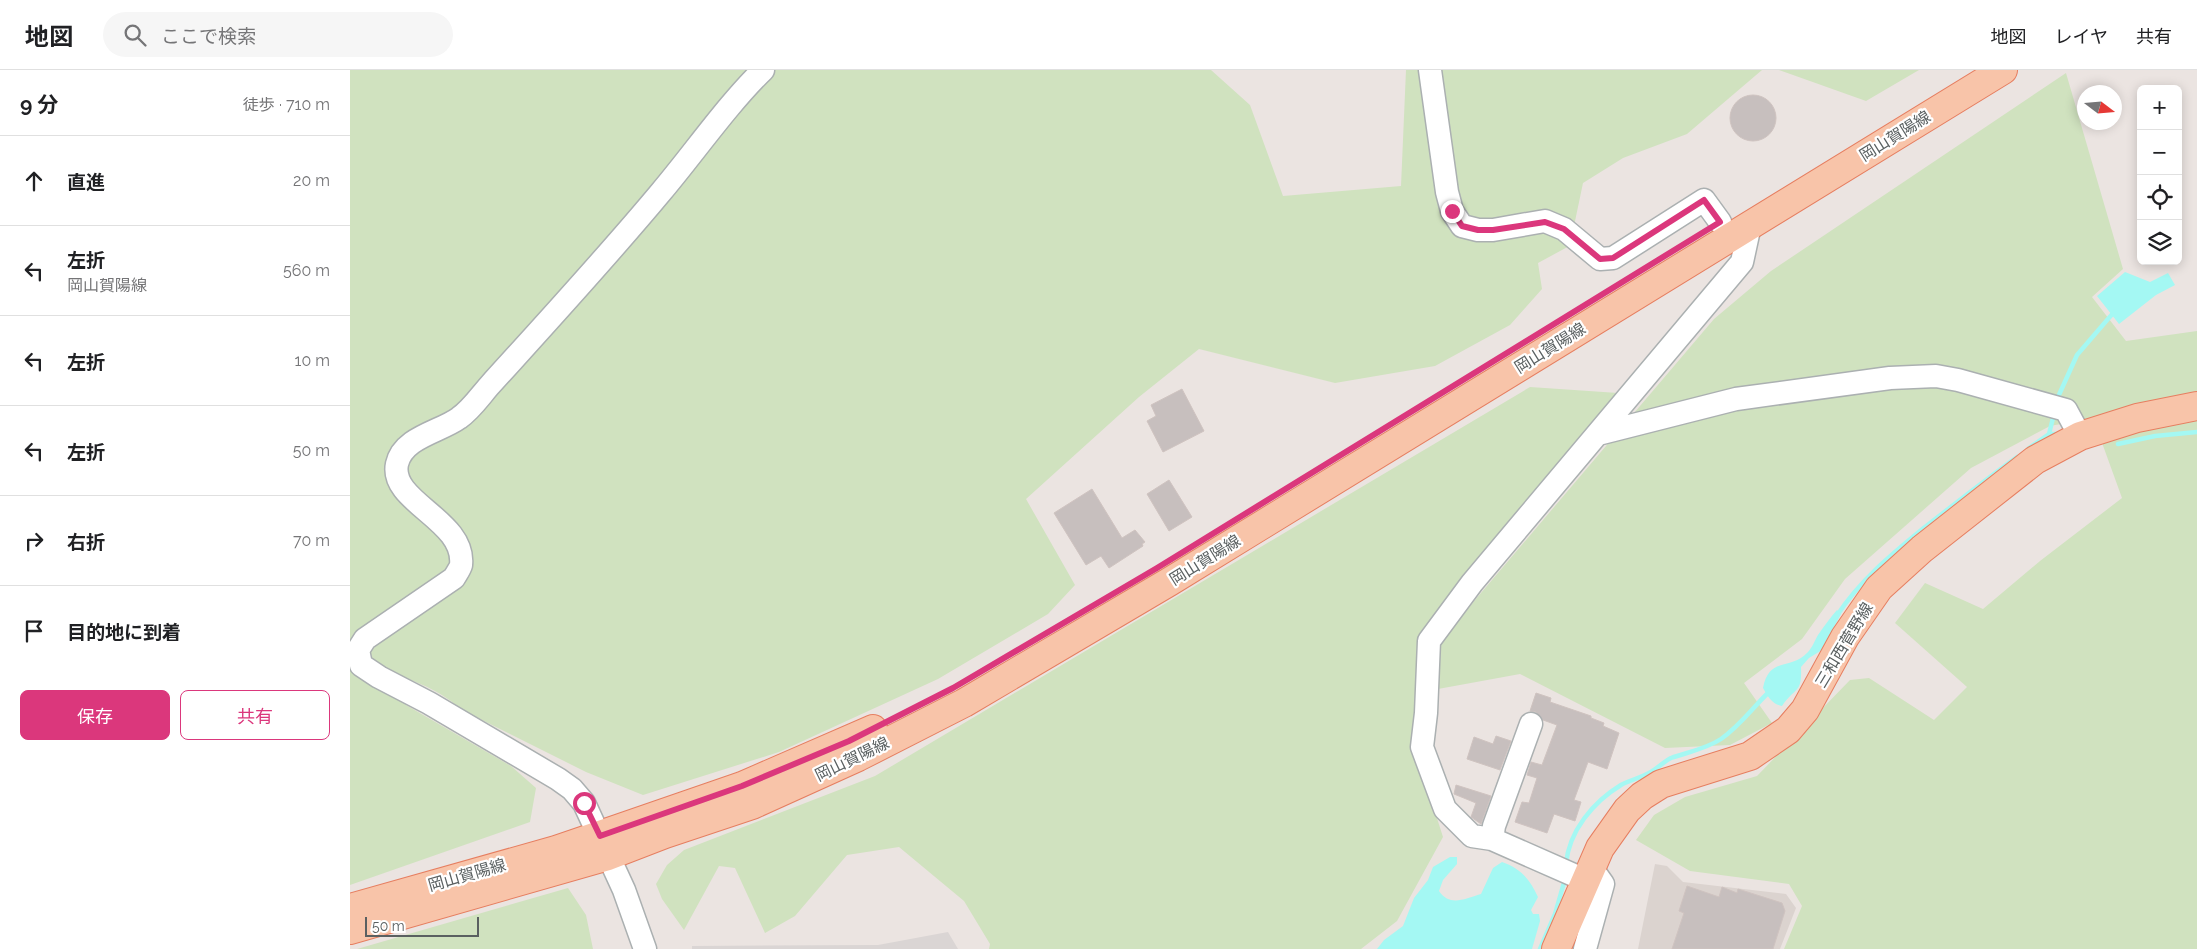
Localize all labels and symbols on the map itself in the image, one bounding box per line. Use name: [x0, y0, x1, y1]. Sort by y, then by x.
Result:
north arrow: [2077, 85, 2122, 130]
street label: 岡山賀陽線: [1856, 107, 1934, 165]
route end: [1441, 200, 1464, 223]
street label: 岡山賀陽線: [1511, 319, 1589, 377]
street label: 岡山賀陽線: [1166, 531, 1244, 589]
street label: 三和西菅野線: [1811, 599, 1877, 691]
street label: 岡山賀陽線: [812, 733, 892, 785]
route start: [573, 792, 596, 815]
street label: 岡山賀陽線: [426, 855, 508, 895]
scale bar: [365, 914, 479, 937]

